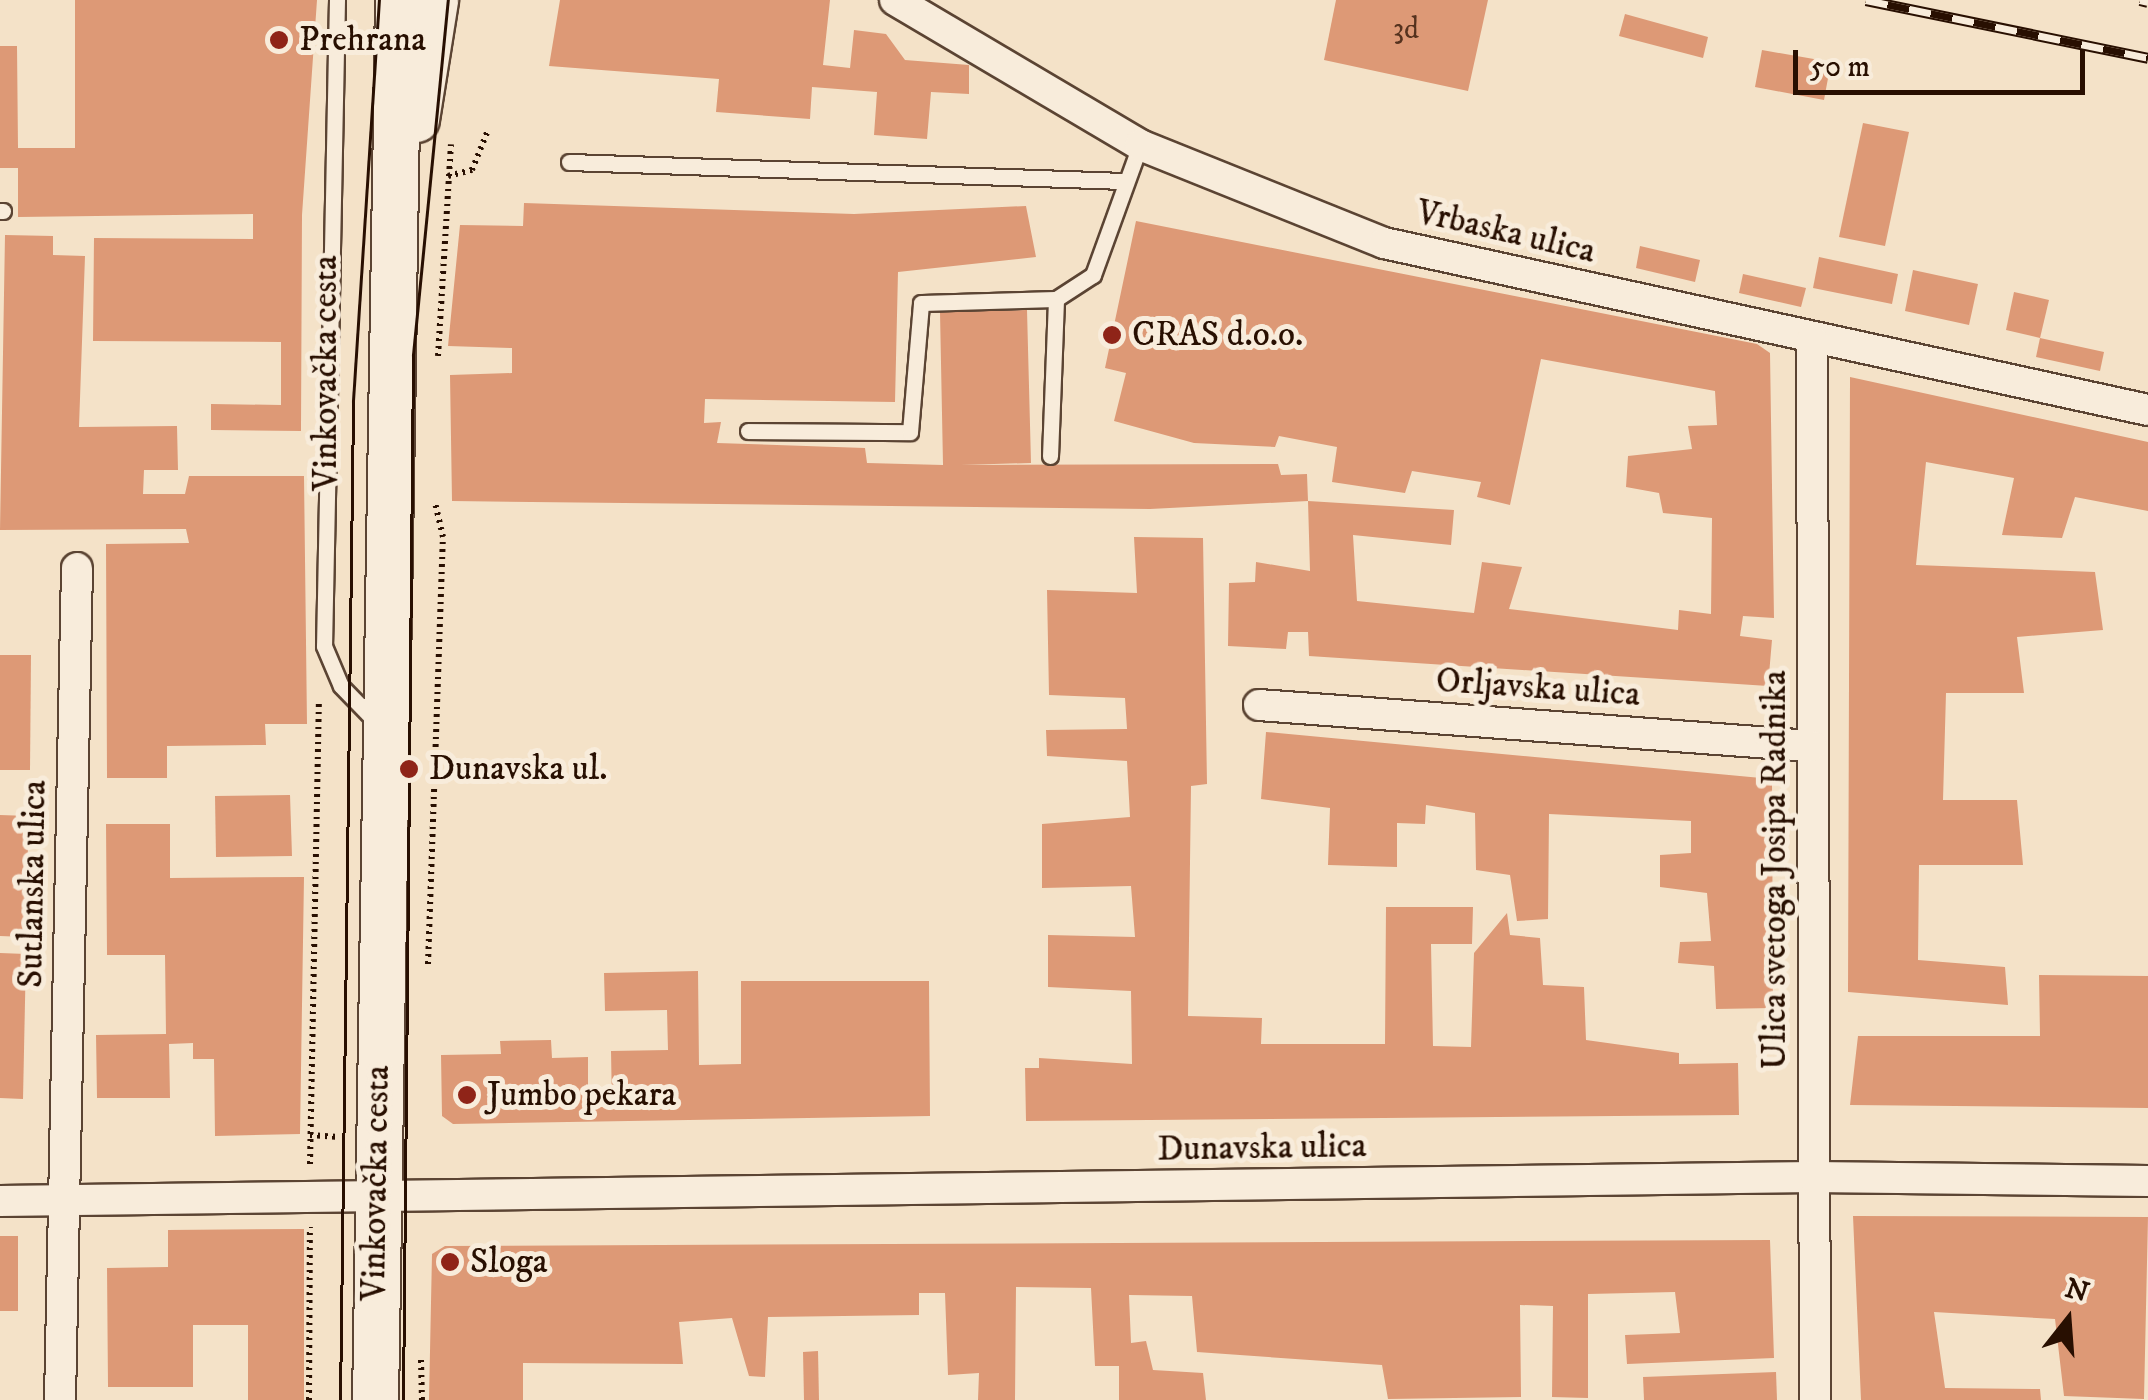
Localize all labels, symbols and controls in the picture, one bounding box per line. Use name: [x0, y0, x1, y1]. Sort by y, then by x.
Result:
house number: 3d: [1393, 12, 1419, 48]
place label: Prehrana: [299, 19, 426, 61]
marker: Prehrana: [268, 29, 290, 51]
scale bar: [1798, 30, 2090, 92]
text: 50 m: [1810, 49, 1870, 86]
street label: Vrbaska ulica: [1412, 191, 1600, 273]
street label: Vinkovačka cesta: [305, 255, 347, 491]
place label: CRAS d.o.o.: [1132, 314, 1303, 356]
marker: CRAS d.o.o.: [1101, 324, 1123, 346]
street label: Orljavska ulica: [1435, 660, 1641, 716]
street label: Ulica svetoga Josipa Radnika: [1754, 670, 1796, 1070]
place label: Dunavska ul.: [429, 748, 608, 790]
marker: Dunavska ul.: [398, 758, 420, 780]
street label: Sutlanska ulica: [10, 780, 56, 988]
street label: Vinkovačka cesta: [353, 1065, 399, 1301]
place label: Jumbo pekara: [487, 1074, 676, 1116]
marker: Jumbo pekara: [456, 1084, 478, 1106]
street label: Dunavska ulica: [1157, 1125, 1367, 1171]
place label: Sloga: [470, 1241, 548, 1283]
marker: Sloga: [439, 1251, 461, 1273]
north arrow: [2018, 1270, 2118, 1370]
text: N: [2061, 1271, 2093, 1311]

